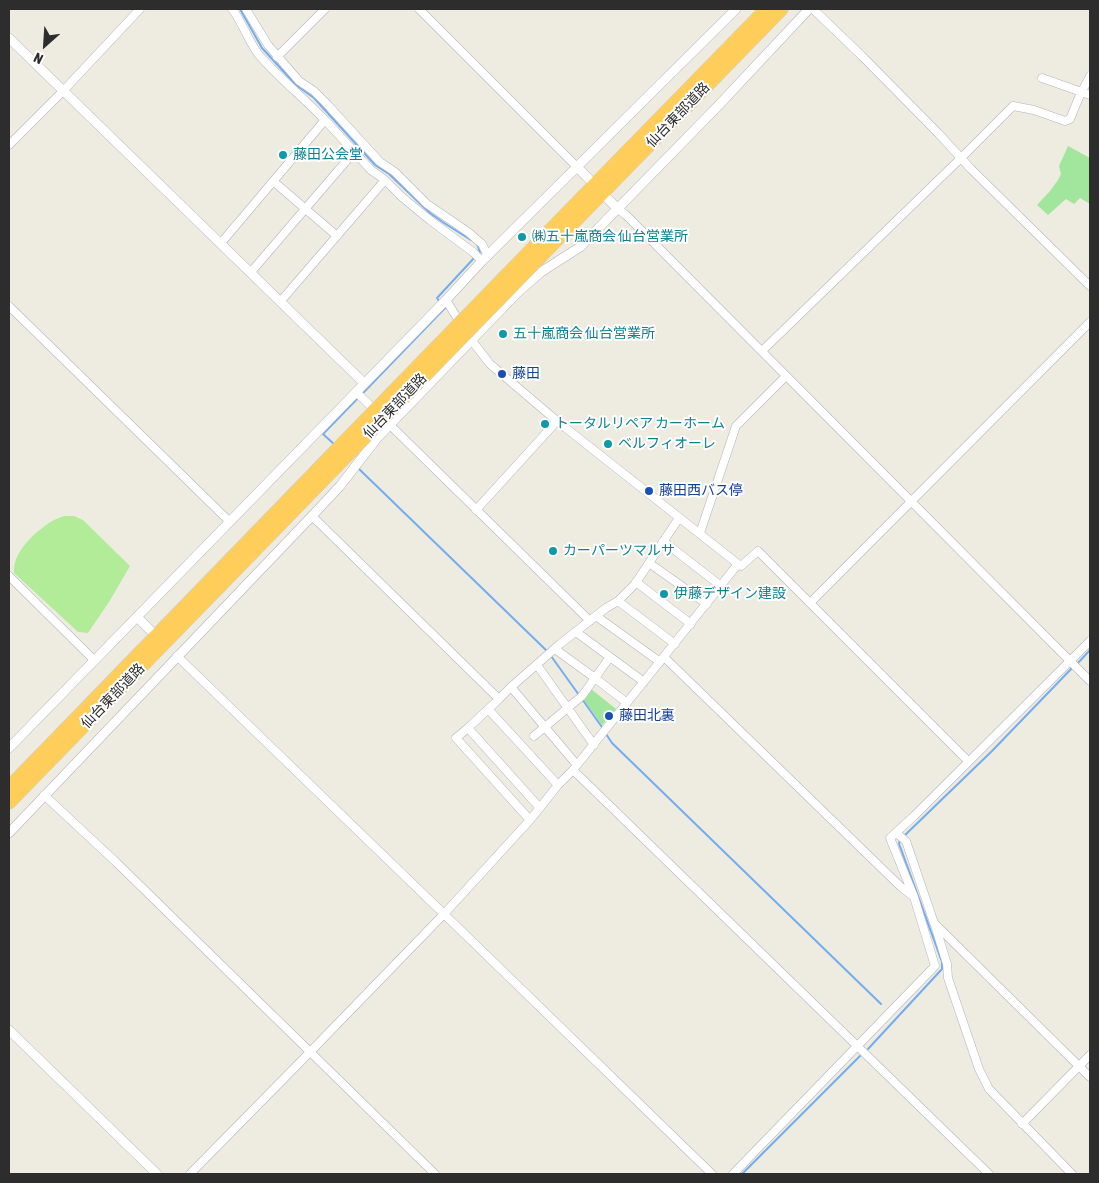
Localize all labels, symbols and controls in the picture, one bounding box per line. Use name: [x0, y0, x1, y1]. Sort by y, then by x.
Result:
north arrow: [20, 20, 70, 70]
text: N: [31, 49, 46, 67]
street label: 仙台東部道路: [643, 79, 713, 151]
place label: 藤田公会堂: [293, 147, 363, 163]
marker: 藤田公会堂: [277, 149, 289, 161]
place label: ㈱五十嵐商会 仙台営業所: [532, 229, 688, 245]
marker: ㈱五十嵐商会 仙台営業所: [516, 231, 528, 243]
place label: 五十嵐商会 仙台営業所: [513, 326, 655, 342]
marker: 五十嵐商会 仙台営業所: [497, 328, 509, 340]
place label: 藤田: [512, 366, 540, 382]
marker: 藤田: [496, 368, 508, 380]
street label: 仙台東部道路: [360, 370, 430, 442]
place label: トータルリペア カーホーム: [555, 416, 725, 432]
marker: トータルリペア カーホーム: [539, 418, 551, 430]
place label: ベルフィオーレ: [618, 436, 716, 452]
marker: ベルフィオーレ: [602, 438, 614, 450]
place label: 藤田西バス停: [659, 483, 743, 499]
marker: 藤田西バス停: [643, 485, 655, 497]
place label: カーパーツマルサ: [563, 543, 675, 559]
marker: カーパーツマルサ: [547, 545, 559, 557]
place label: 伊藤デザイン建設: [674, 586, 786, 602]
marker: 伊藤デザイン建設: [658, 588, 670, 600]
street label: 仙台東部道路: [78, 660, 148, 732]
place label: 藤田北裏: [619, 708, 675, 724]
marker: 藤田北裏: [603, 710, 615, 722]

